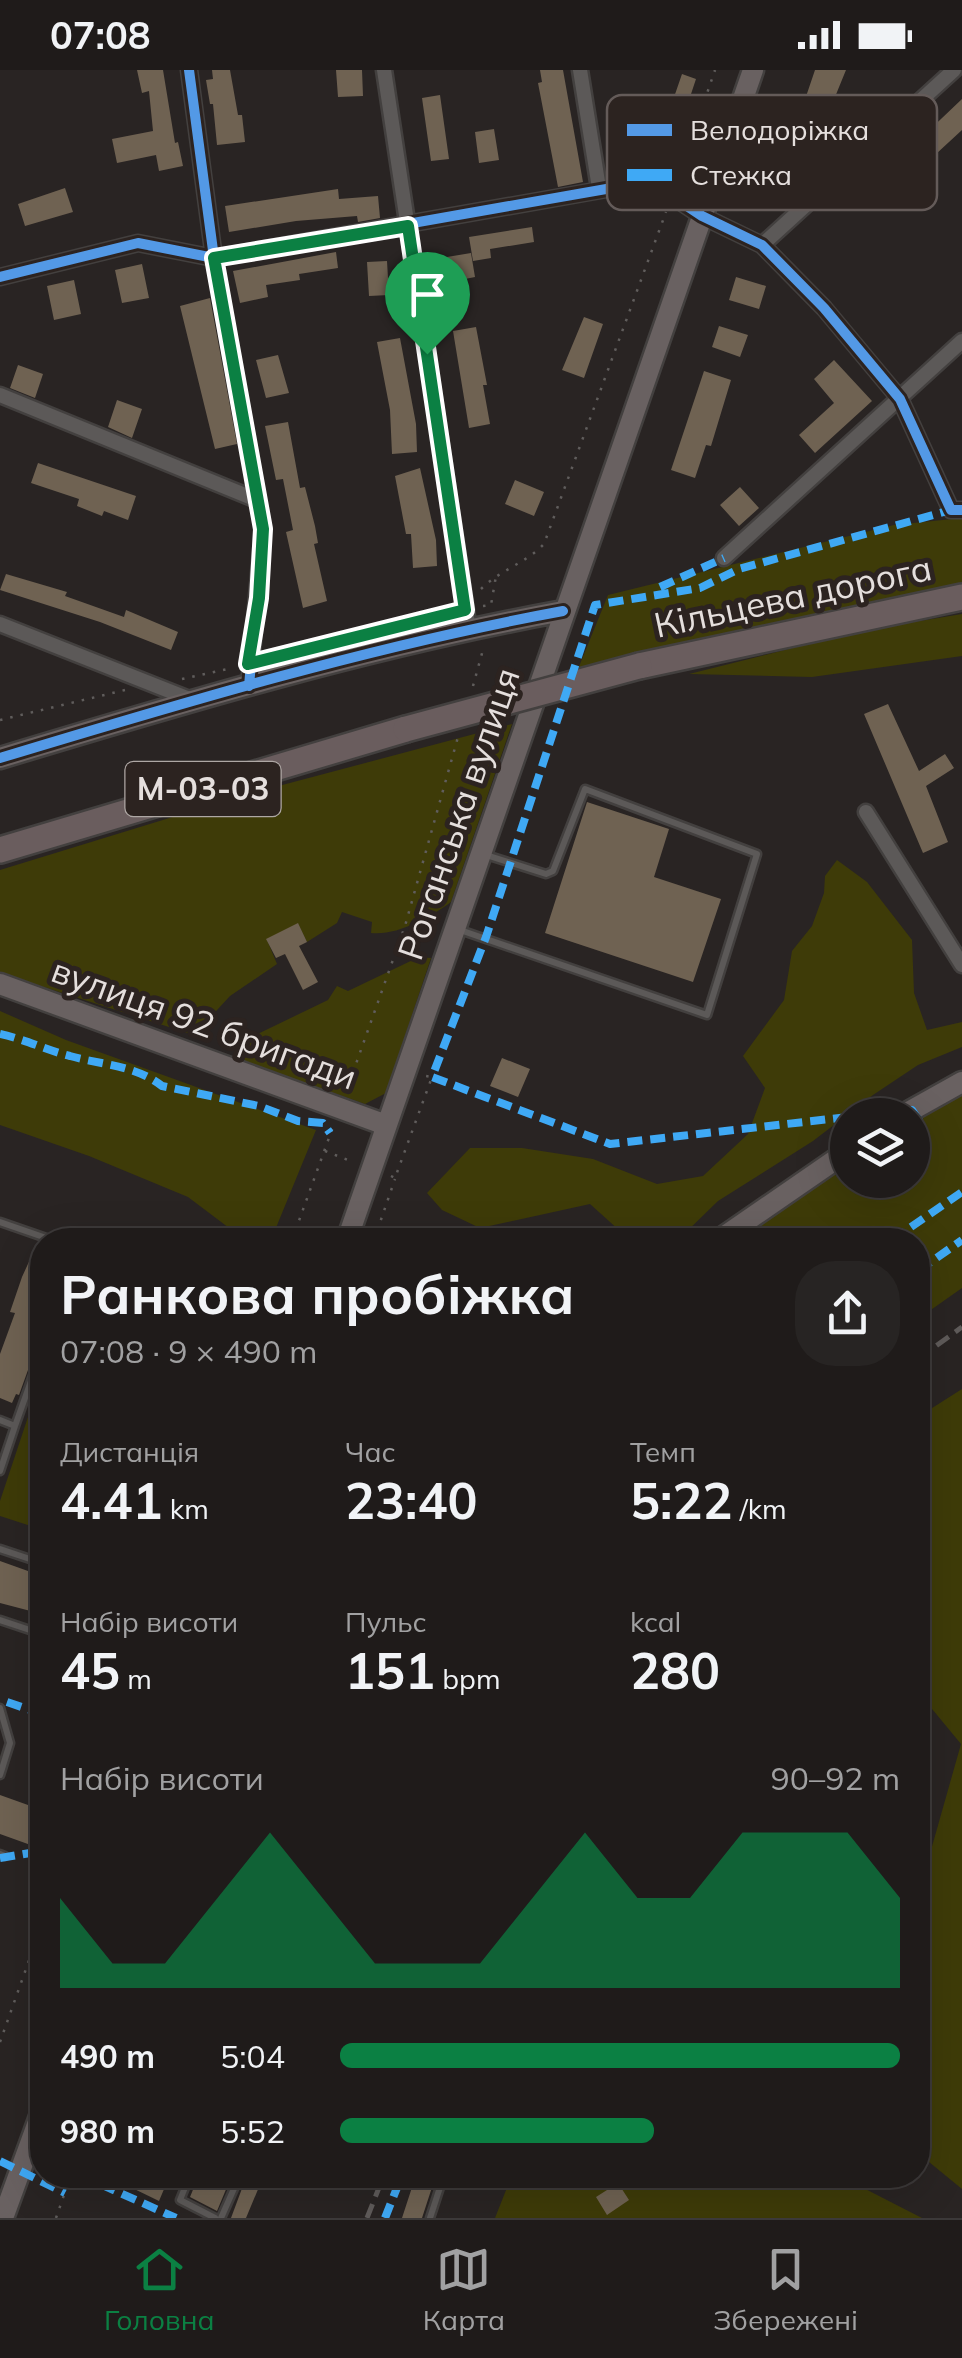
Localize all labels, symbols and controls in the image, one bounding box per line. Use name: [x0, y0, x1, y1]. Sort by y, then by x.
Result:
text: 07:08: [50, 11, 151, 59]
legend: [607, 95, 937, 210]
text: Велодоріжка: [690, 112, 869, 147]
text: Стежка: [690, 157, 792, 192]
pin: [385, 252, 470, 355]
icon: arrive: [400, 267, 455, 322]
street label: Кільцева дорога: [650, 545, 936, 647]
street label: Роганська вулиця: [387, 662, 529, 966]
road number: М-03-03: [126, 762, 280, 816]
street label: вулиця 92 бригади: [46, 947, 363, 1099]
map controls: [830, 1098, 930, 1198]
button: layers: [830, 1098, 930, 1198]
text: Ранкова пробіжка: [60, 1259, 575, 1328]
button: share: [795, 1261, 900, 1366]
text: 07:08 · 9 × 490 m: [60, 1331, 317, 1371]
text: Дистанція: [60, 1434, 199, 1469]
text: Час: [345, 1434, 396, 1469]
text: Темп: [630, 1434, 696, 1469]
text: 4.41: [60, 1469, 162, 1532]
text: 23:40: [345, 1469, 477, 1532]
text: 5:22: [630, 1469, 732, 1532]
text: km: [162, 1491, 209, 1526]
text: /km: [732, 1491, 787, 1526]
text: Набір висоти: [60, 1604, 238, 1639]
text: Пульс: [345, 1604, 427, 1639]
text: kcal: [630, 1604, 681, 1639]
text: 45: [60, 1639, 120, 1702]
text: 151: [345, 1639, 435, 1702]
text: 280: [630, 1639, 720, 1702]
text: m: [120, 1661, 152, 1696]
text: bpm: [435, 1661, 501, 1696]
text: Набір висоти: [60, 1758, 264, 1798]
text: 90–92 m: [771, 1758, 900, 1798]
text: 490 m: [60, 2036, 155, 2076]
text: 5:04: [220, 2036, 285, 2076]
text: 980 m: [60, 2111, 155, 2151]
text: 5:52: [220, 2111, 285, 2151]
tab: Головна: [104, 2242, 214, 2337]
tab: Карта: [423, 2242, 505, 2337]
tab: Збережені: [713, 2242, 858, 2337]

